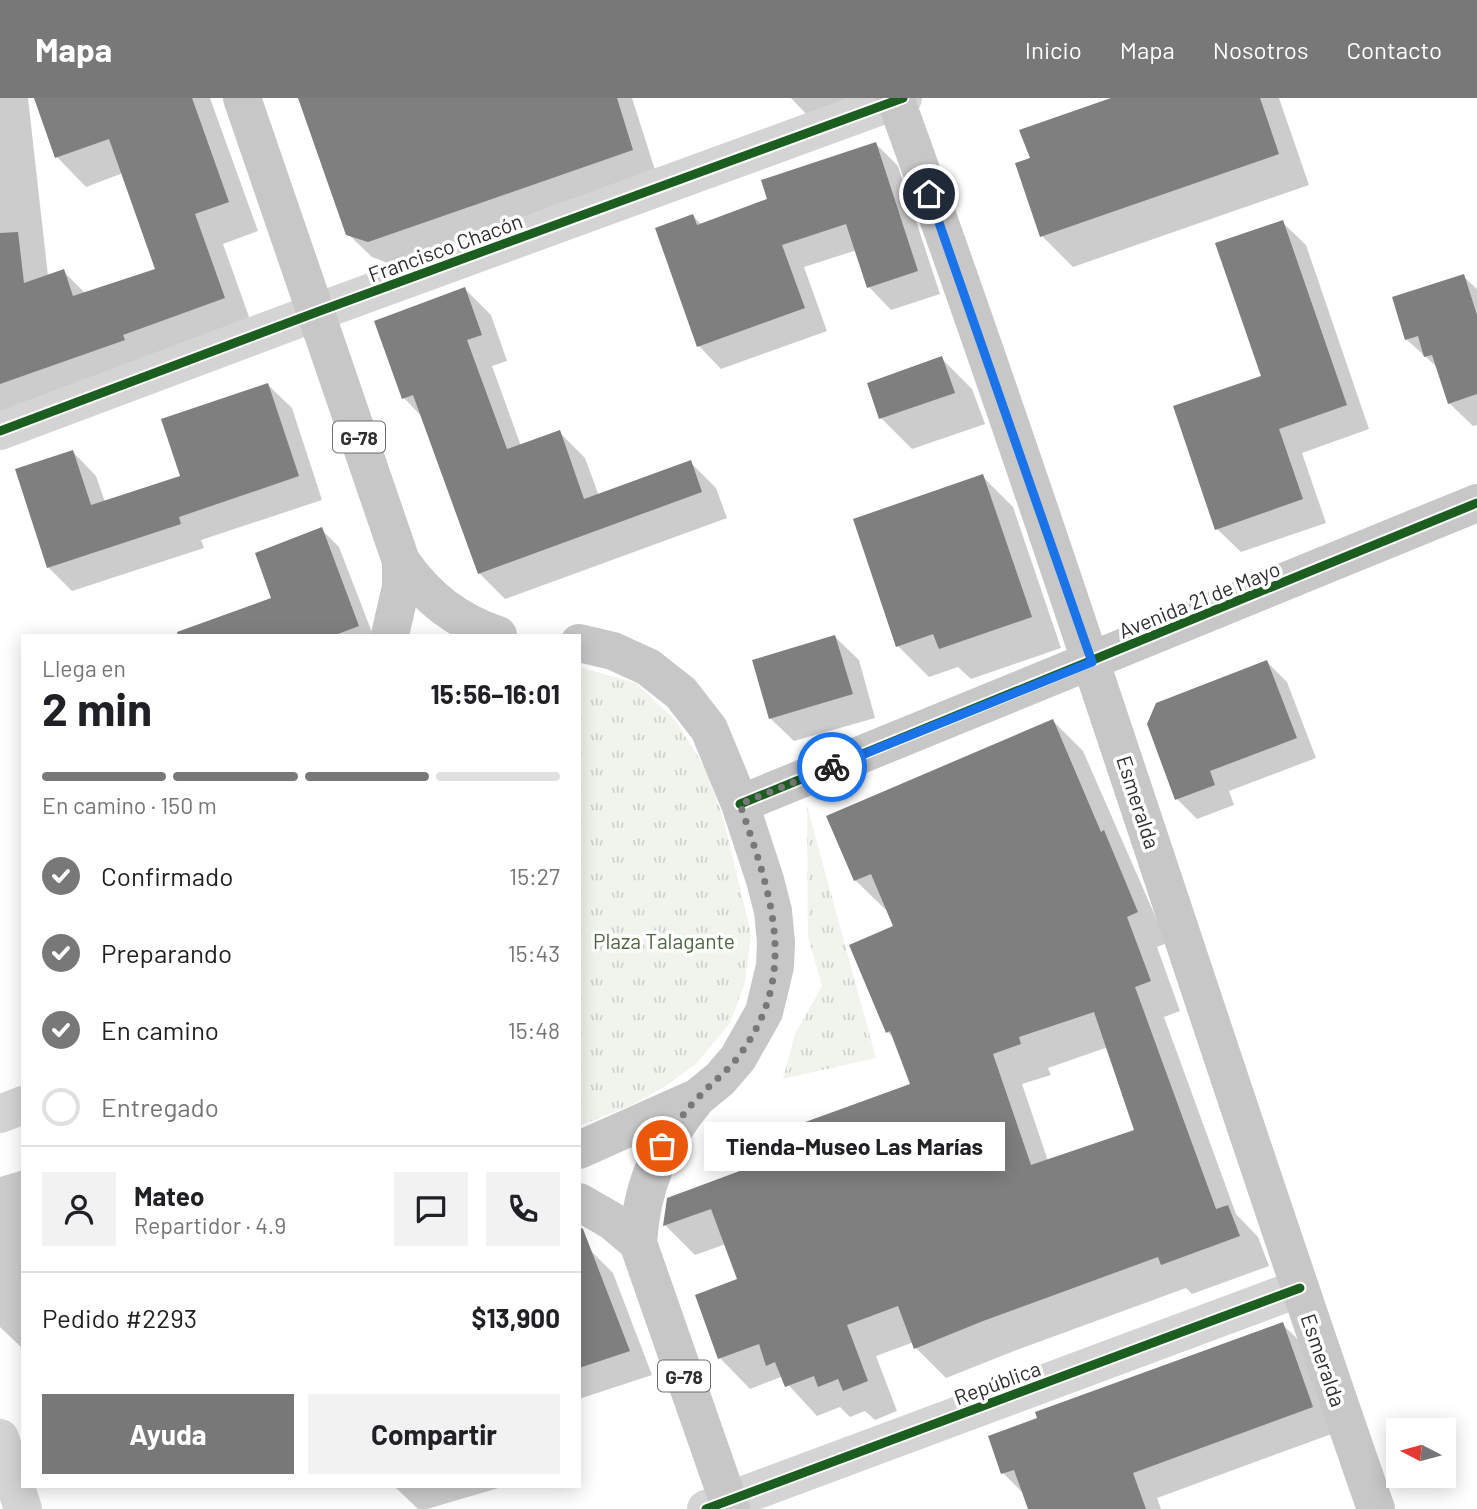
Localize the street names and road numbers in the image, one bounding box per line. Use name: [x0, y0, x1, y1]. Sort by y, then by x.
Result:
street label: Francisco Chacón: [364, 207, 526, 287]
road number: G-78: [333, 422, 385, 452]
street label: Avenida 21 de Mayo: [1115, 555, 1283, 643]
street label: Esmeralda: [1112, 752, 1166, 852]
street label: Esmeralda: [1296, 1310, 1352, 1410]
street label: República: [950, 1355, 1044, 1409]
road number: G-78: [658, 1360, 710, 1392]

